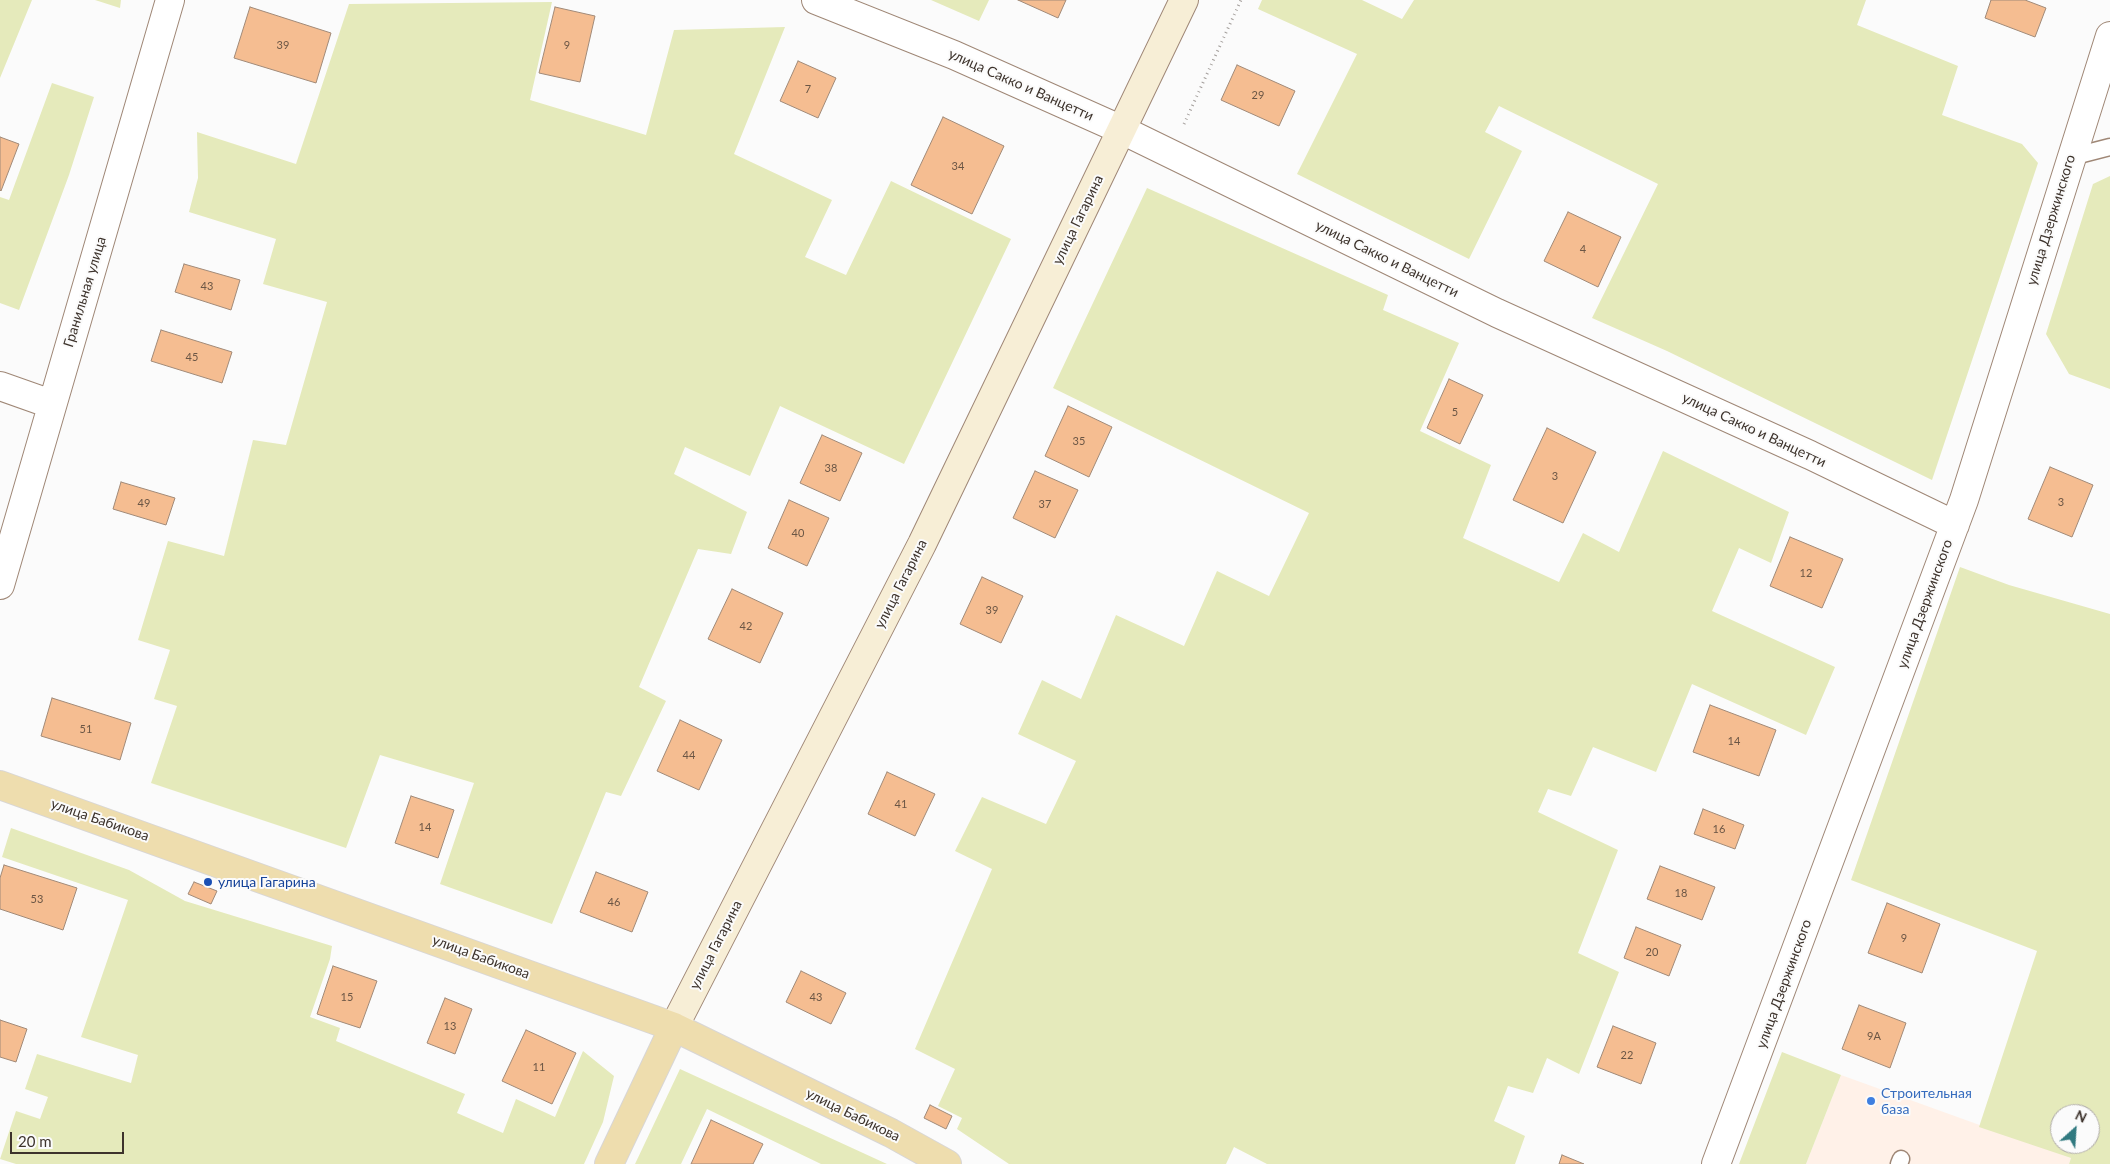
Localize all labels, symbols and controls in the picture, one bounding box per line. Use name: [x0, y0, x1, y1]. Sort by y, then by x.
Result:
house number: 39: [277, 38, 289, 52]
house number: 9: [564, 38, 570, 52]
street label: улица Сакко и Ванцетти: [946, 45, 1096, 125]
house number: 7: [805, 82, 811, 96]
house number: 29: [1252, 88, 1264, 102]
street label: улица Дзержинского: [2023, 153, 2079, 287]
house number: 34: [952, 159, 964, 173]
street label: улица Гагарина: [1049, 172, 1107, 268]
street label: улица Сакко и Ванцетти: [1313, 217, 1461, 301]
street label: Гранильная улица: [60, 235, 110, 349]
house number: 4: [1580, 242, 1586, 256]
house number: 43: [201, 279, 213, 293]
house number: 45: [186, 350, 198, 364]
street label: улица Сакко и Ванцетти: [1679, 389, 1829, 471]
house number: 5: [1452, 405, 1458, 419]
house number: 35: [1073, 434, 1085, 448]
house number: 38: [825, 461, 837, 475]
house number: 3: [1552, 469, 1558, 483]
house number: 3: [2058, 495, 2064, 509]
house number: 49: [138, 496, 150, 510]
house number: 37: [1039, 497, 1051, 511]
house number: 40: [792, 526, 804, 540]
street label: улица Гагарина: [871, 537, 931, 631]
street label: улица Дзержинского: [1894, 537, 1956, 671]
house number: 12: [1800, 566, 1812, 580]
house number: 39: [986, 603, 998, 617]
house number: 42: [740, 619, 752, 633]
house number: 51: [80, 722, 92, 736]
house number: 14: [1728, 734, 1740, 748]
house number: 44: [683, 748, 695, 762]
street label: улица Бабикова: [49, 795, 151, 845]
house number: 41: [895, 797, 907, 811]
house number: 14: [419, 820, 431, 834]
house number: 16: [1713, 822, 1725, 836]
place label: улица Гагарина: [218, 874, 316, 890]
marker: улица Гагарина: [202, 876, 214, 888]
house number: 18: [1675, 886, 1687, 900]
house number: 53: [31, 892, 43, 906]
house number: 46: [608, 895, 620, 909]
street label: улица Гагарина: [686, 898, 746, 992]
street label: улица Дзержинского: [1753, 917, 1815, 1051]
house number: 9: [1901, 931, 1907, 945]
street label: улица Бабикова: [430, 932, 532, 982]
house number: 20: [1646, 945, 1658, 959]
house number: 15: [341, 990, 353, 1004]
house number: 43: [810, 990, 822, 1004]
house number: 13: [444, 1019, 456, 1033]
house number: 9А: [1867, 1029, 1881, 1043]
house number: 22: [1621, 1048, 1633, 1062]
house number: 11: [533, 1060, 545, 1074]
street label: улица Бабикова: [803, 1085, 903, 1145]
place label: Строительная база: [1881, 1085, 1972, 1118]
marker: Строительная база: [1865, 1095, 1877, 1107]
north arrow: [2050, 1104, 2100, 1154]
text: N: [2073, 1106, 2090, 1126]
scale bar: [12, 1122, 126, 1154]
text: 20 m: [18, 1132, 52, 1150]

